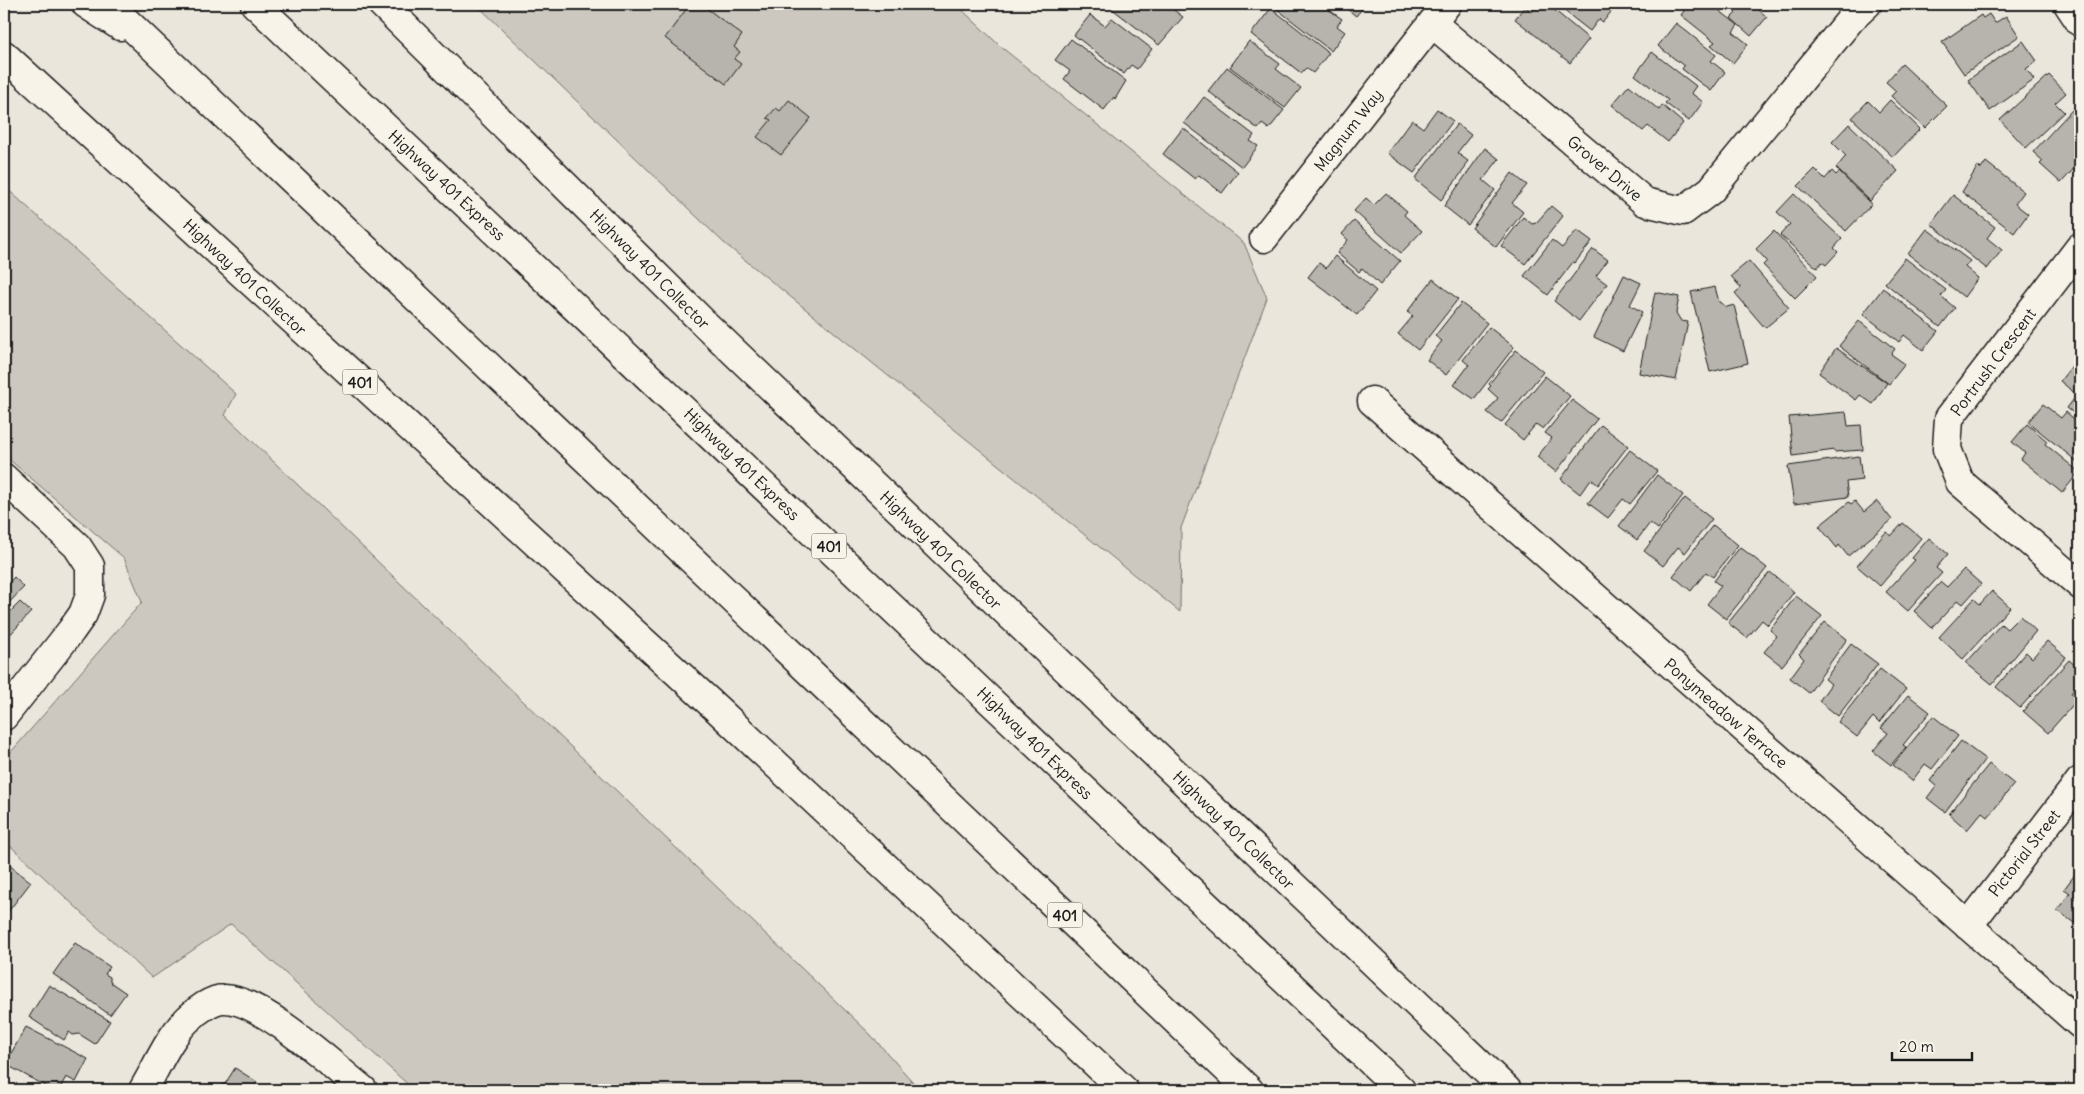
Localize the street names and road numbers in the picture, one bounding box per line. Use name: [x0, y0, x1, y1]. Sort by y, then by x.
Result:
street label: Magnum Way: [1310, 85, 1386, 175]
street label: Highway 401 Express: [384, 125, 510, 245]
street label: Grover Drive: [1564, 131, 1646, 205]
street label: Highway 401 Collector: [586, 205, 715, 334]
street label: Highway 401 Collector: [179, 215, 311, 340]
street label: Portrush Crescent: [1946, 304, 2040, 420]
road number: 401: [342, 370, 378, 394]
street label: Highway 401 Express: [680, 404, 804, 524]
street label: Highway 401 Collector: [876, 487, 1006, 614]
road number: 401: [812, 534, 846, 558]
street label: Ponymeadow Terrace: [1660, 654, 1792, 772]
street label: Highway 401 Express: [973, 683, 1097, 803]
street label: Highway 401 Collector: [1169, 767, 1299, 894]
street label: Pictorial Street: [1984, 805, 2065, 901]
road number: 401: [1048, 902, 1082, 928]

